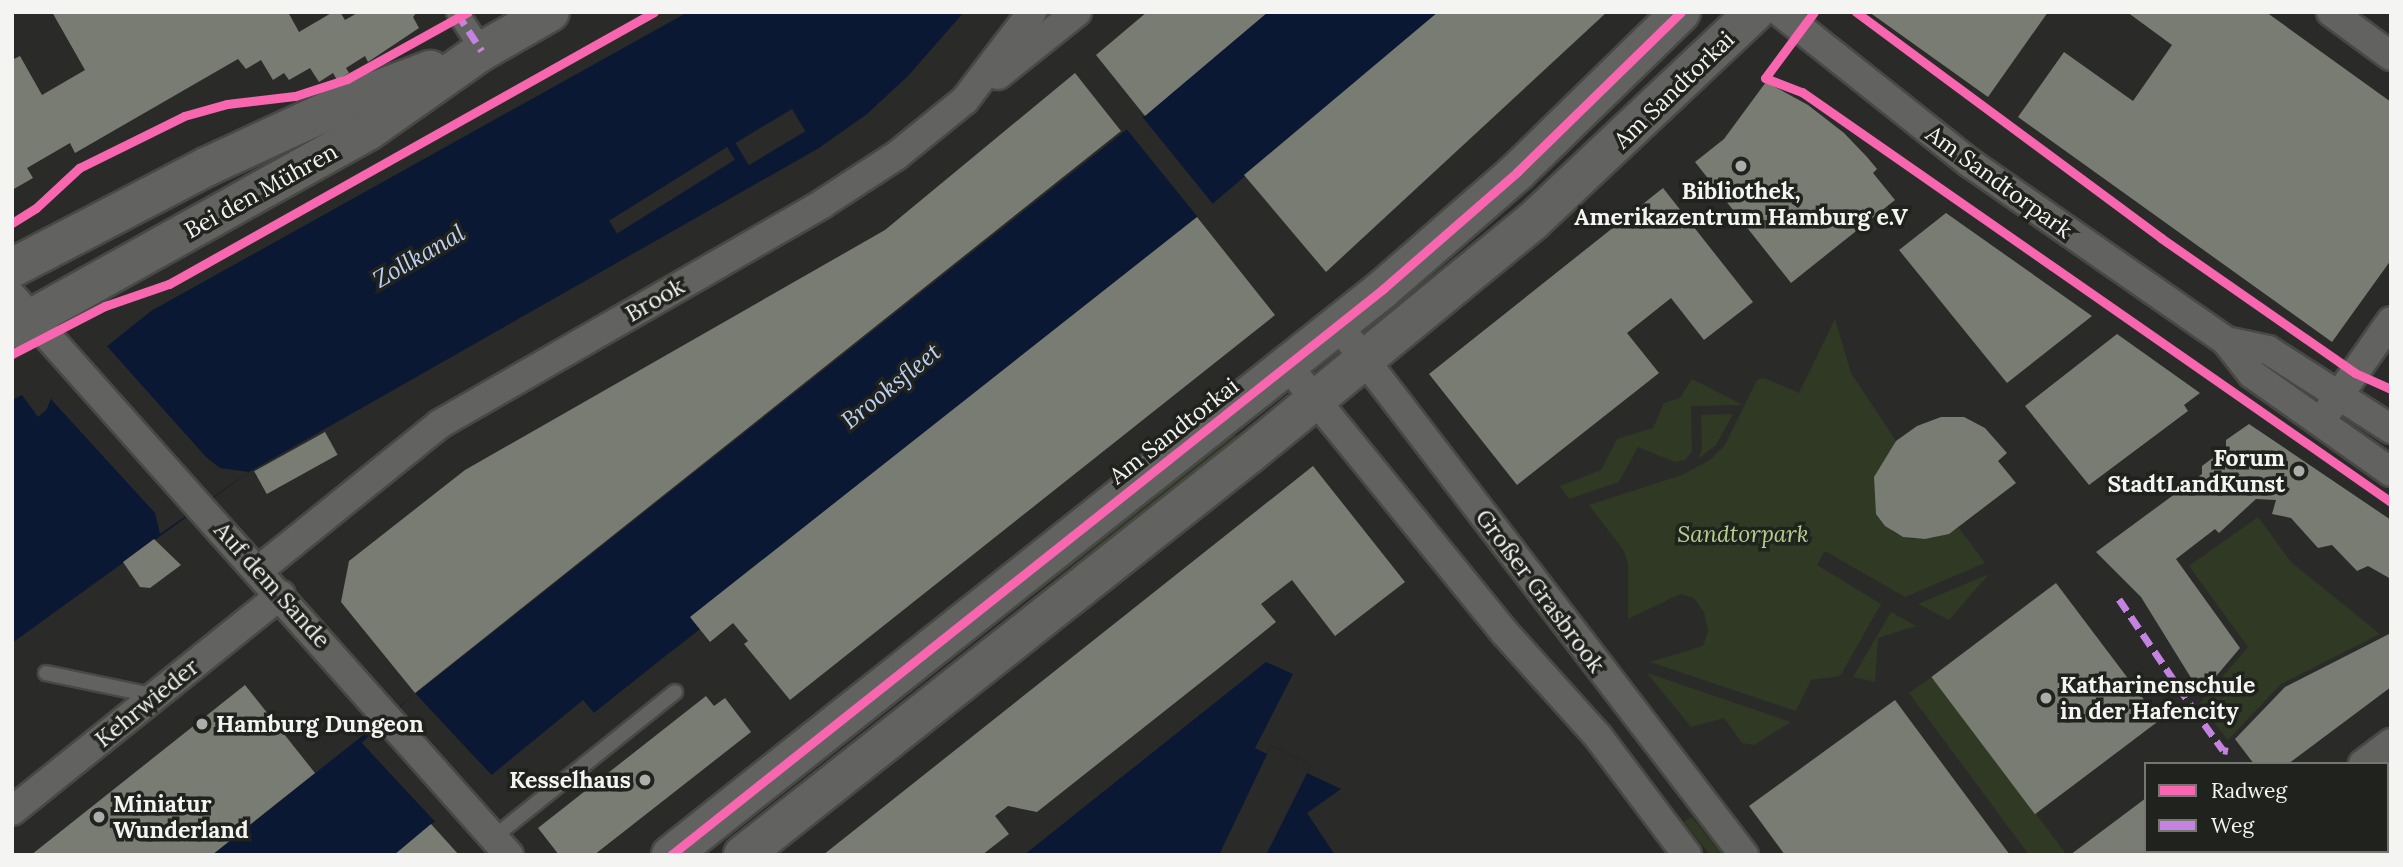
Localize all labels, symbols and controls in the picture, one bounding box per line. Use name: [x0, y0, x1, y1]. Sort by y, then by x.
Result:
street label: Am Sandtorkai: [1608, 26, 1740, 154]
street label: Am Sandtorpark: [1921, 120, 2077, 244]
street label: Bei den Mühren: [180, 138, 342, 244]
marker: Bibliothek, Amerikazentrum Hamburg e.V: [1733, 158, 1749, 174]
place label: Bibliothek, Amerikazentrum Hamburg e.V: [1574, 177, 1908, 231]
water label: Zollkanal: [368, 218, 470, 294]
street label: Brook: [621, 272, 689, 328]
water label: Brooksfleet: [835, 337, 947, 435]
street label: Am Sandtorkai: [1104, 372, 1244, 490]
place label: Forum StadtLandKunst: [2107, 444, 2285, 498]
marker: Forum StadtLandKunst: [2291, 463, 2307, 479]
street label: Großer Grasbrook: [1470, 504, 1610, 678]
street label: Auf dem Sande: [208, 516, 336, 654]
park label: Sandtorpark: [1677, 520, 1809, 548]
street label: Kehrwieder: [90, 653, 204, 753]
place label: Katharinenschule in der Hafencity: [2060, 671, 2255, 725]
marker: Katharinenschule in der Hafencity: [2038, 690, 2054, 706]
place label: Hamburg Dungeon: [216, 710, 424, 738]
marker: Hamburg Dungeon: [194, 716, 210, 732]
legend: [2144, 762, 2389, 853]
place label: Kesselhaus: [509, 766, 631, 794]
marker: Kesselhaus: [637, 772, 653, 788]
text: Radweg: [2211, 777, 2287, 804]
place label: Miniatur Wunderland: [113, 790, 249, 844]
marker: Miniatur Wunderland: [91, 809, 107, 825]
text: Weg: [2211, 812, 2254, 839]

